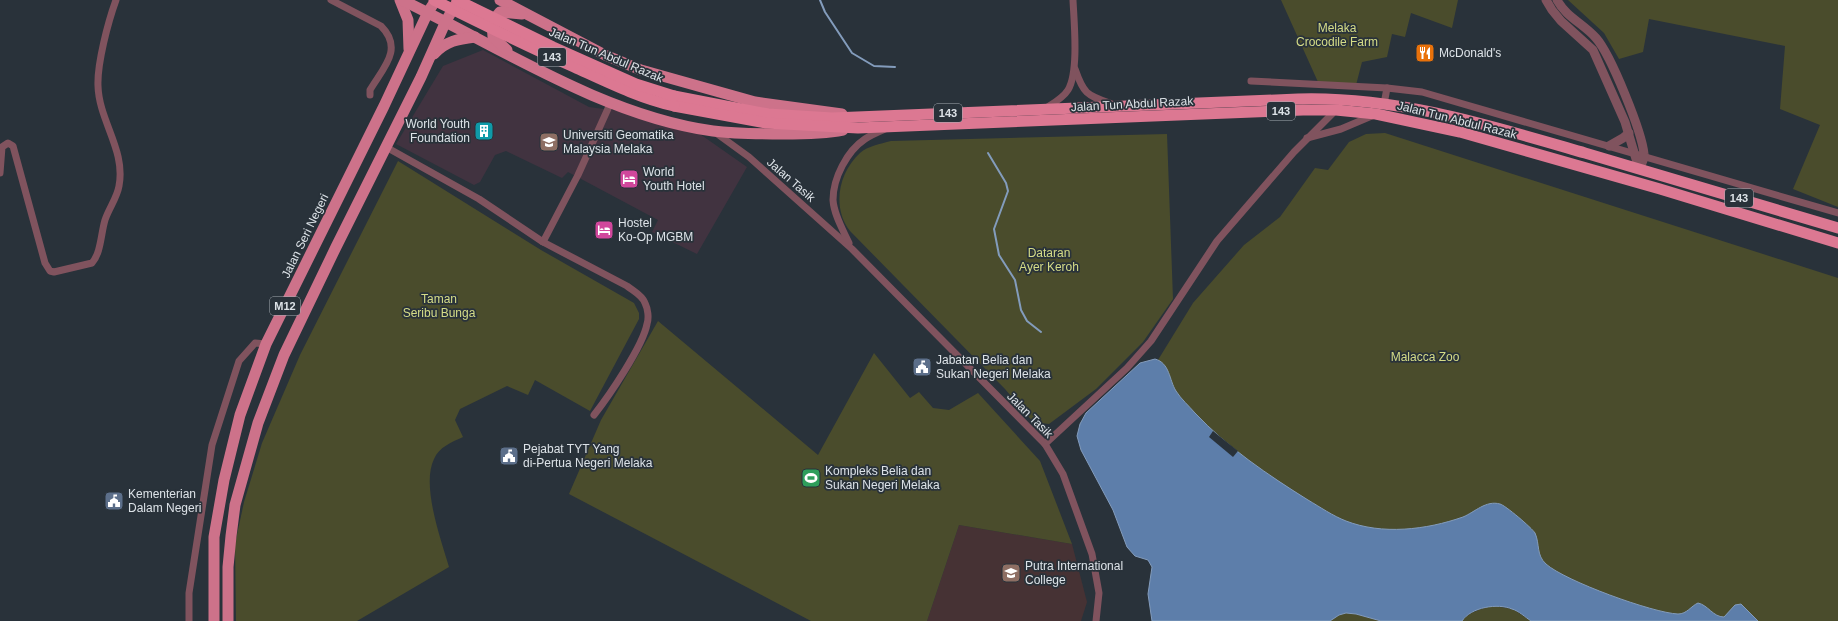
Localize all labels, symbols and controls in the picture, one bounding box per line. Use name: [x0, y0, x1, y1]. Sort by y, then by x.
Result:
park label: Melaka Crocodile Farm: [1296, 21, 1378, 49]
street label: Jalan Tun Abdul Razak: [547, 25, 666, 86]
restaurant icon: McDonald's: [1414, 42, 1436, 64]
place label: McDonald's: [1439, 46, 1501, 60]
road number: 143: [538, 48, 566, 66]
street label: Jalan Tun Abdul Razak: [1070, 94, 1195, 114]
street label: Jalan Tun Abdul Razak: [1396, 98, 1519, 142]
road number: 143: [1267, 102, 1295, 120]
road number: 143: [934, 104, 962, 122]
place label: World Youth Foundation: [406, 117, 470, 145]
building icon: World Youth Foundation: [473, 120, 495, 142]
place label: Universiti Geomatika Malaysia Melaka: [563, 128, 674, 156]
school or university icon: Universiti Geomatika Malaysia Melaka: [538, 131, 560, 153]
street label: Jalan Tasik: [764, 155, 819, 205]
place label: World Youth Hotel: [643, 165, 705, 193]
hotel icon: World Youth Hotel: [618, 168, 640, 190]
road number: 143: [1725, 189, 1753, 207]
street label: Jalan Seri Negeri: [279, 192, 331, 280]
place label: Hostel Ko-Op MGBM: [618, 216, 693, 244]
hotel icon: Hostel Ko-Op MGBM: [593, 219, 615, 241]
park label: Dataran Ayer Keroh: [1019, 246, 1079, 274]
park label: Taman Seribu Bunga: [403, 292, 476, 320]
road number: M12: [270, 297, 300, 315]
park label: Malacca Zoo: [1391, 350, 1460, 364]
place label: Jabatan Belia dan Sukan Negeri Melaka: [936, 353, 1051, 381]
public building icon: Jabatan Belia dan Sukan Negeri Melaka: [911, 356, 933, 378]
street label: Jalan Tasik: [1004, 389, 1057, 442]
place label: Pejabat TYT Yang di-Pertua Negeri Melaka: [523, 442, 653, 470]
public building icon: Pejabat TYT Yang di-Pertua Negeri Melaka: [498, 445, 520, 467]
place label: Kompleks Belia dan Sukan Negeri Melaka: [825, 464, 940, 492]
sports icon: Kompleks Belia dan Sukan Negeri Melaka: [800, 467, 822, 489]
place label: Kementerian Dalam Negeri: [128, 487, 201, 515]
public building icon: Kementerian Dalam Negeri: [103, 490, 125, 512]
place label: Putra International College: [1025, 559, 1123, 587]
school or university icon: Putra International College: [1000, 562, 1022, 584]

